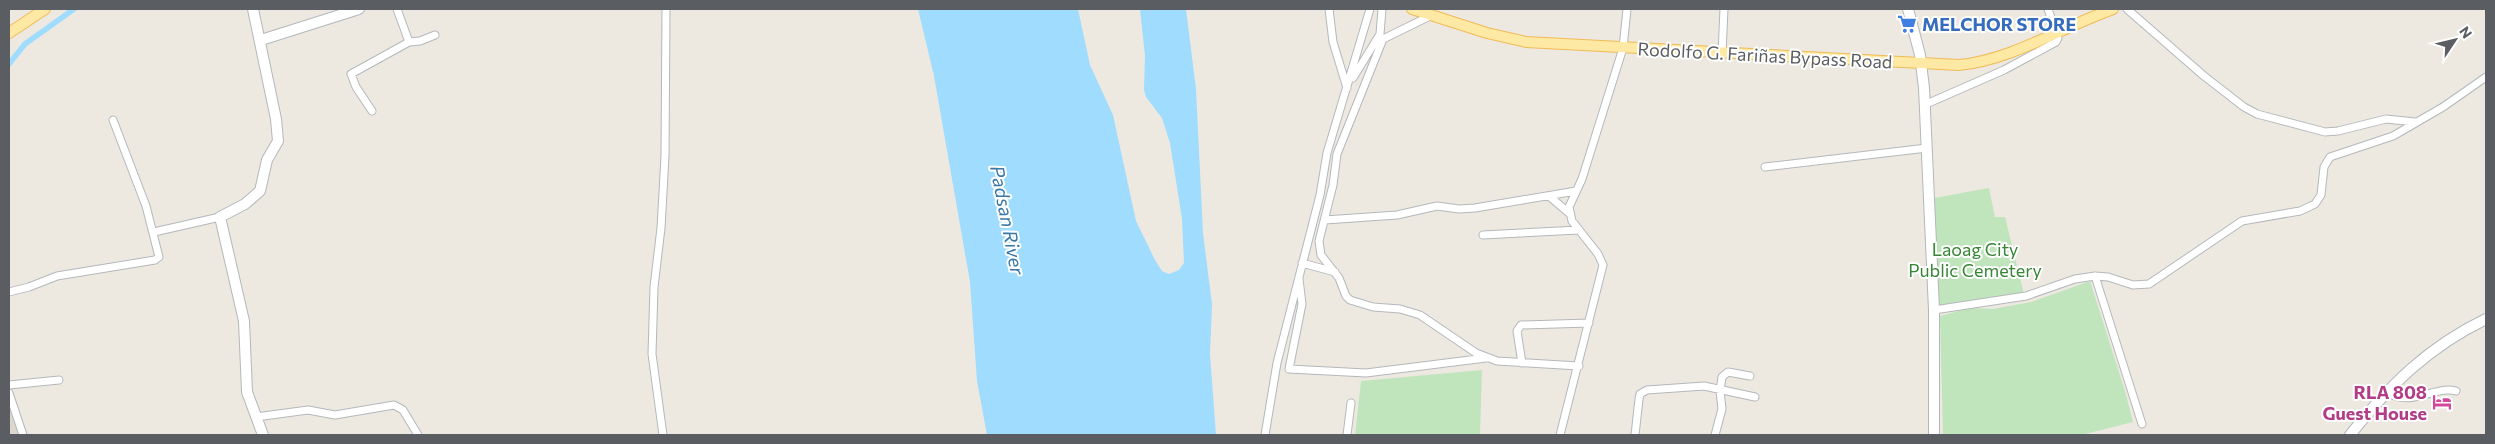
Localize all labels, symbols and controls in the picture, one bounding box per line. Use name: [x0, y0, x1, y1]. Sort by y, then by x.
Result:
supermarket icon: MELCHOR STORE: [1896, 13, 1918, 35]
place label: MELCHOR STORE: [1922, 13, 2076, 35]
north arrow: [2430, 15, 2480, 65]
text: N: [2456, 23, 2476, 41]
street label: Rodolfo G. Fariñas Bypass Road: [1637, 37, 1893, 73]
water label: Padsan River: [986, 163, 1030, 278]
park label: Laoag City Public Cemetery: [1908, 238, 2042, 281]
place label: RLA 808 Guest House: [2322, 381, 2427, 424]
hotel icon: RLA 808 Guest House: [2431, 391, 2453, 413]

